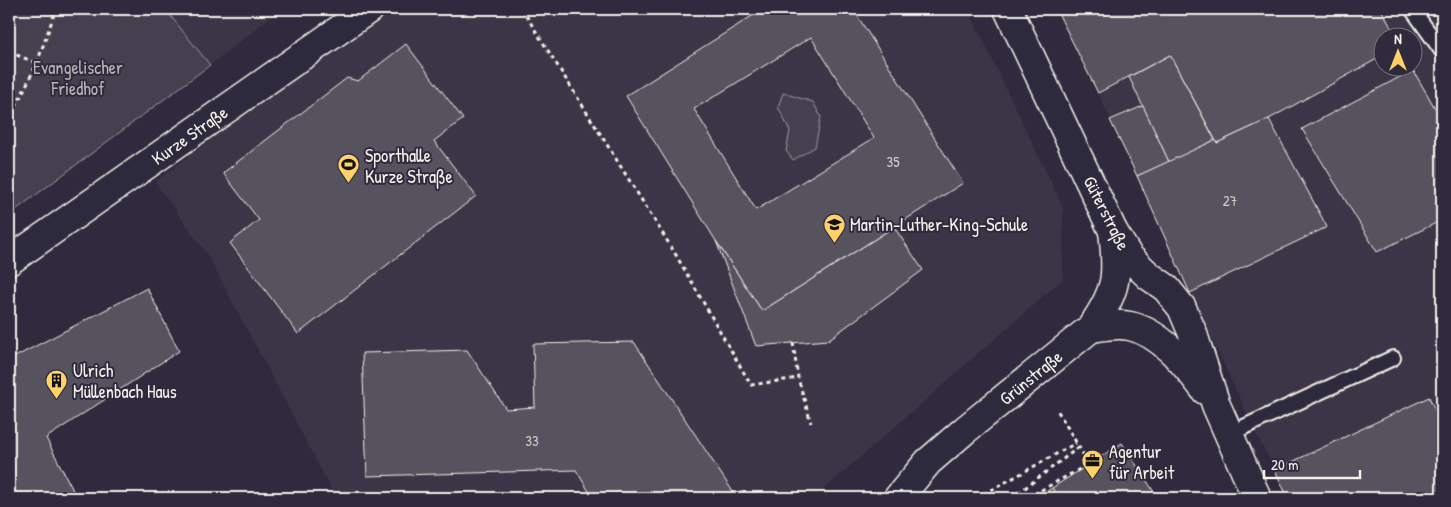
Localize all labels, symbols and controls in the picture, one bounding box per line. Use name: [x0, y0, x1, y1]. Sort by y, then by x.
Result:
north arrow: [1374, 28, 1424, 78]
text: N: [1394, 29, 1402, 48]
park label: Evangelischer Friedhof: [33, 55, 123, 101]
street label: Kurze Straße: [146, 99, 232, 170]
place label: Sporthalle Kurze Straße: [365, 143, 453, 189]
house number: 35: [886, 151, 900, 172]
sports icon: Sporthalle Kurze Straße: [337, 153, 361, 184]
street label: Güterstraße: [1078, 172, 1136, 254]
house number: 27: [1223, 190, 1237, 211]
school or university icon: Martin-Luther-King-Schule: [822, 212, 846, 243]
place label: Martin-Luther-King-Schule: [850, 212, 1028, 237]
street label: Grünstraße: [994, 344, 1067, 410]
place label: Ulrich Müllenbach Haus: [73, 358, 177, 404]
building icon: Ulrich Müllenbach Haus: [45, 368, 69, 399]
house number: 33: [525, 430, 539, 451]
place label: Agentur für Arbeit: [1109, 439, 1175, 485]
scale bar: [1264, 447, 1360, 479]
office icon: Agentur für Arbeit: [1081, 449, 1105, 480]
text: 20 m: [1271, 454, 1298, 475]

